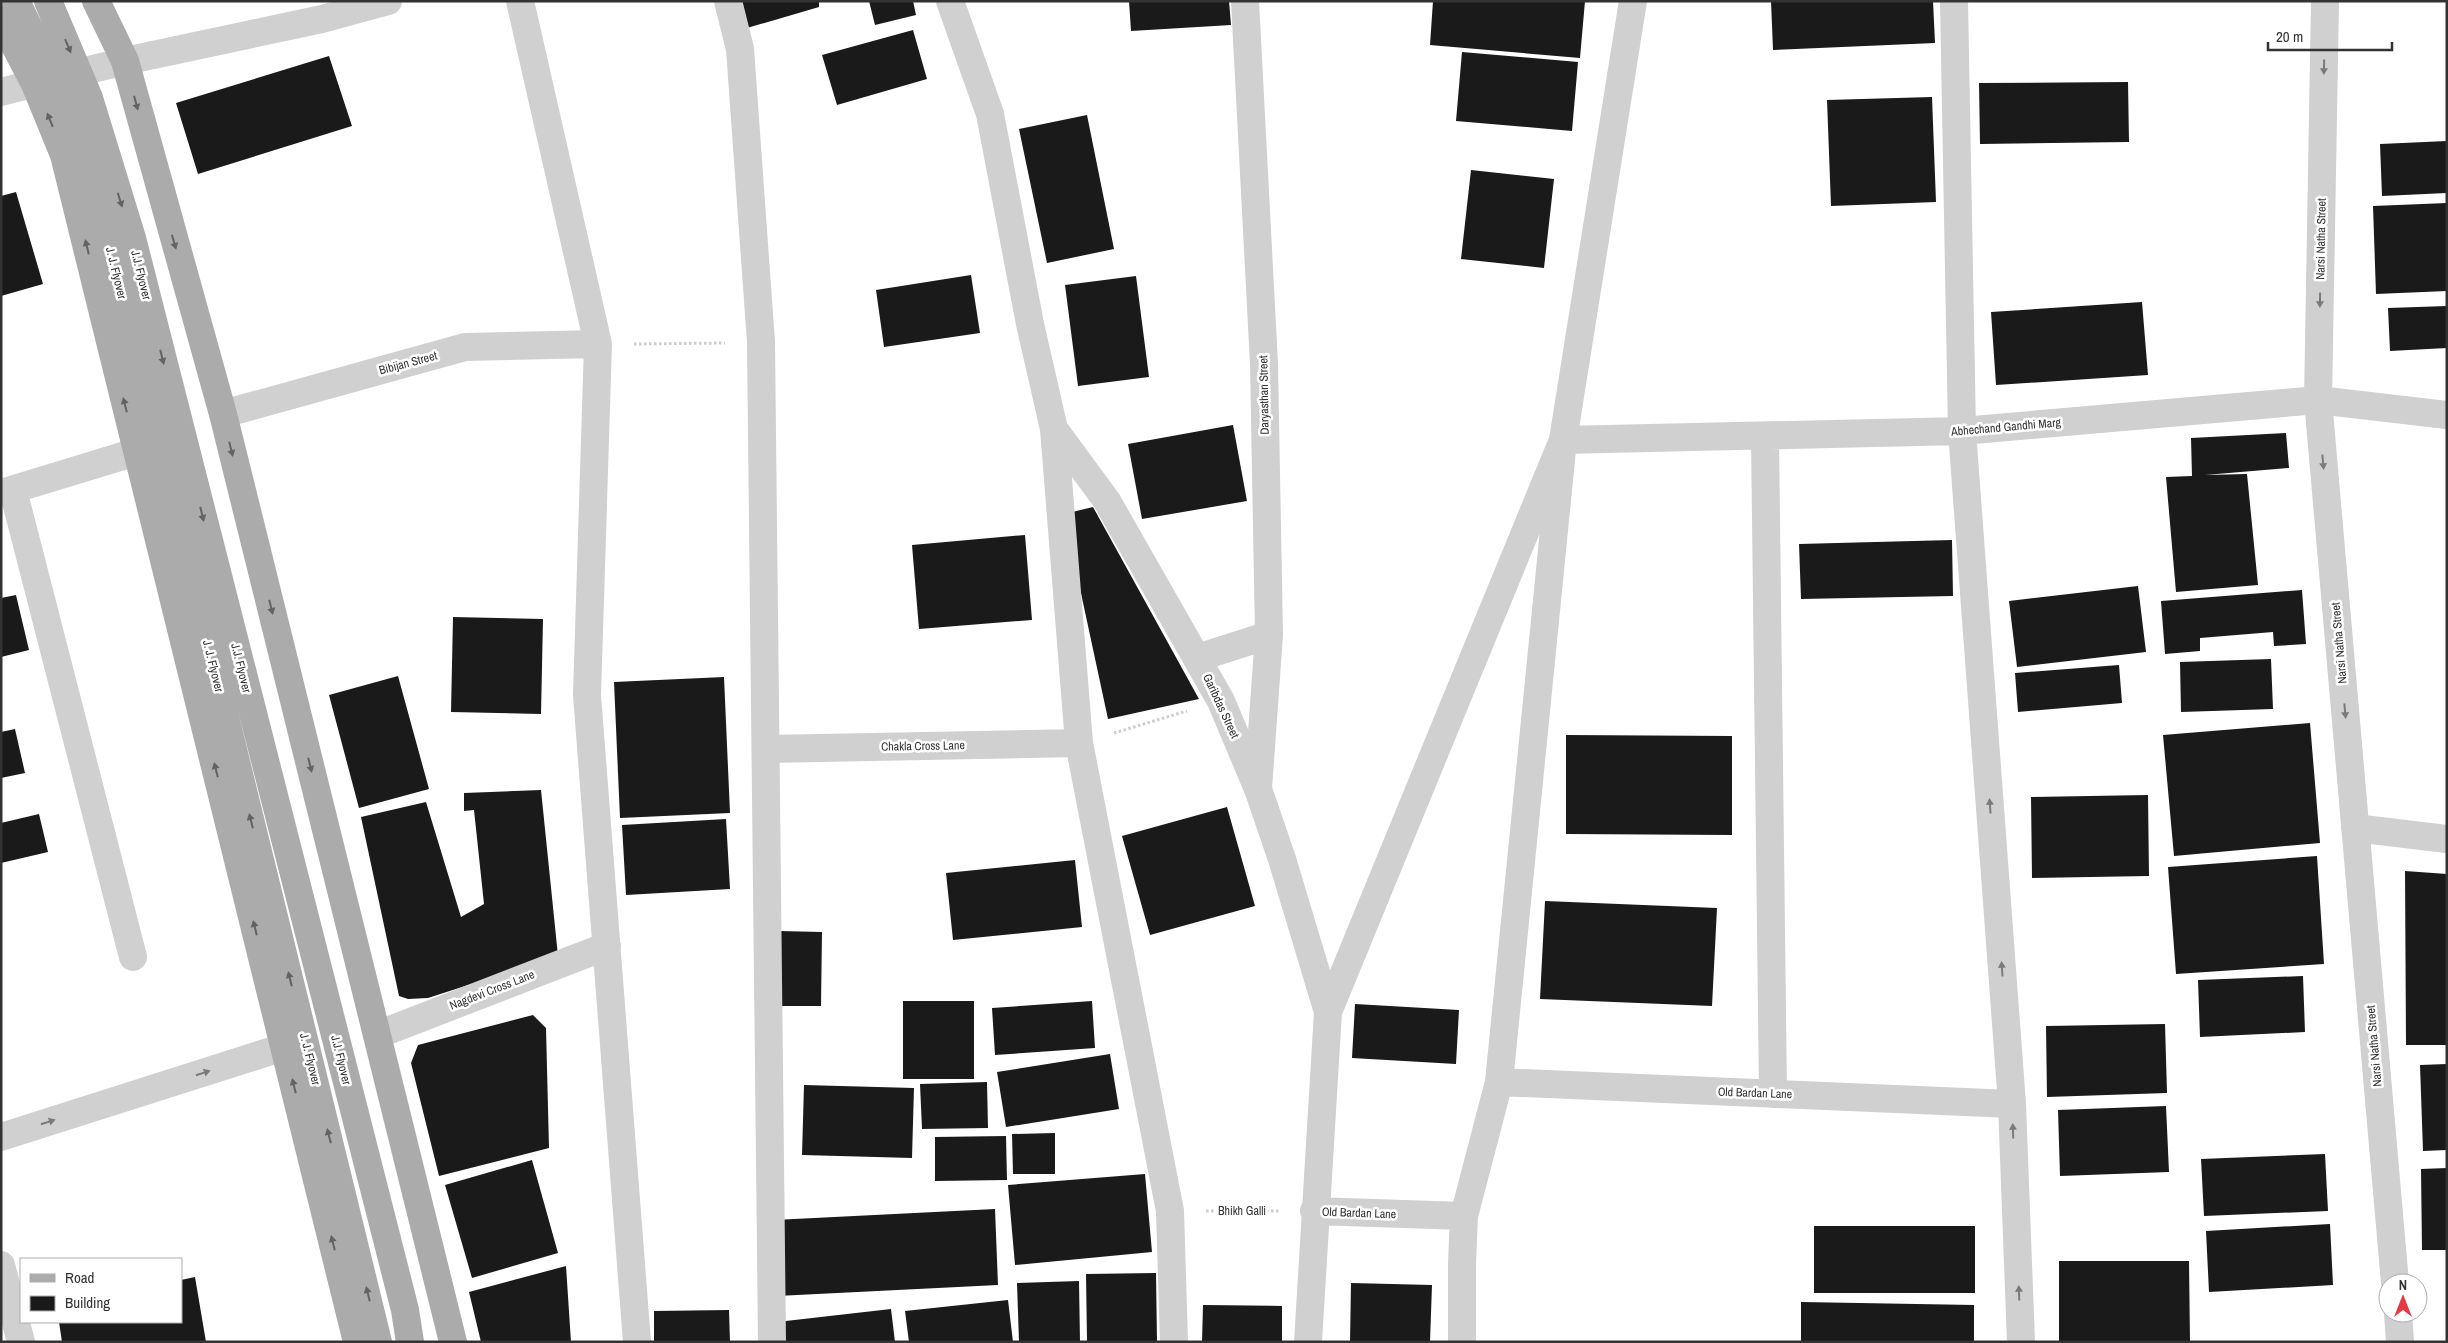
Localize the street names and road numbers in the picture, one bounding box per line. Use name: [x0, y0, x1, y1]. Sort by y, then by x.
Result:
street label: Narsi Natha Street: [2312, 198, 2330, 280]
street label: J. J. Flyover: [102, 245, 130, 301]
street label: J.J. Flyover: [127, 249, 155, 302]
street label: Bibijan Street: [377, 347, 439, 378]
street label: Daryasthan Street: [1255, 355, 1273, 435]
street label: Abhechand Gandhi Marg: [1950, 414, 2062, 440]
street label: Narsi Natha Street: [2327, 601, 2351, 684]
street label: J. J. Flyover: [199, 638, 227, 694]
street label: J.J. Flyover: [227, 642, 255, 695]
street label: Garibdas Street: [1199, 671, 1243, 741]
street label: Chakla Cross Lane: [881, 737, 965, 755]
street label: Nagdevi Cross Lane: [447, 966, 537, 1014]
street label: Narsi Natha Street: [2362, 1004, 2386, 1087]
street label: J. J. Flyover: [296, 1031, 324, 1087]
street label: J.J. Flyover: [327, 1034, 355, 1087]
street label: Old Bardan Lane: [1718, 1084, 1792, 1102]
street label: Bhikh Galli: [1218, 1203, 1266, 1219]
street label: Old Bardan Lane: [1322, 1204, 1396, 1222]

